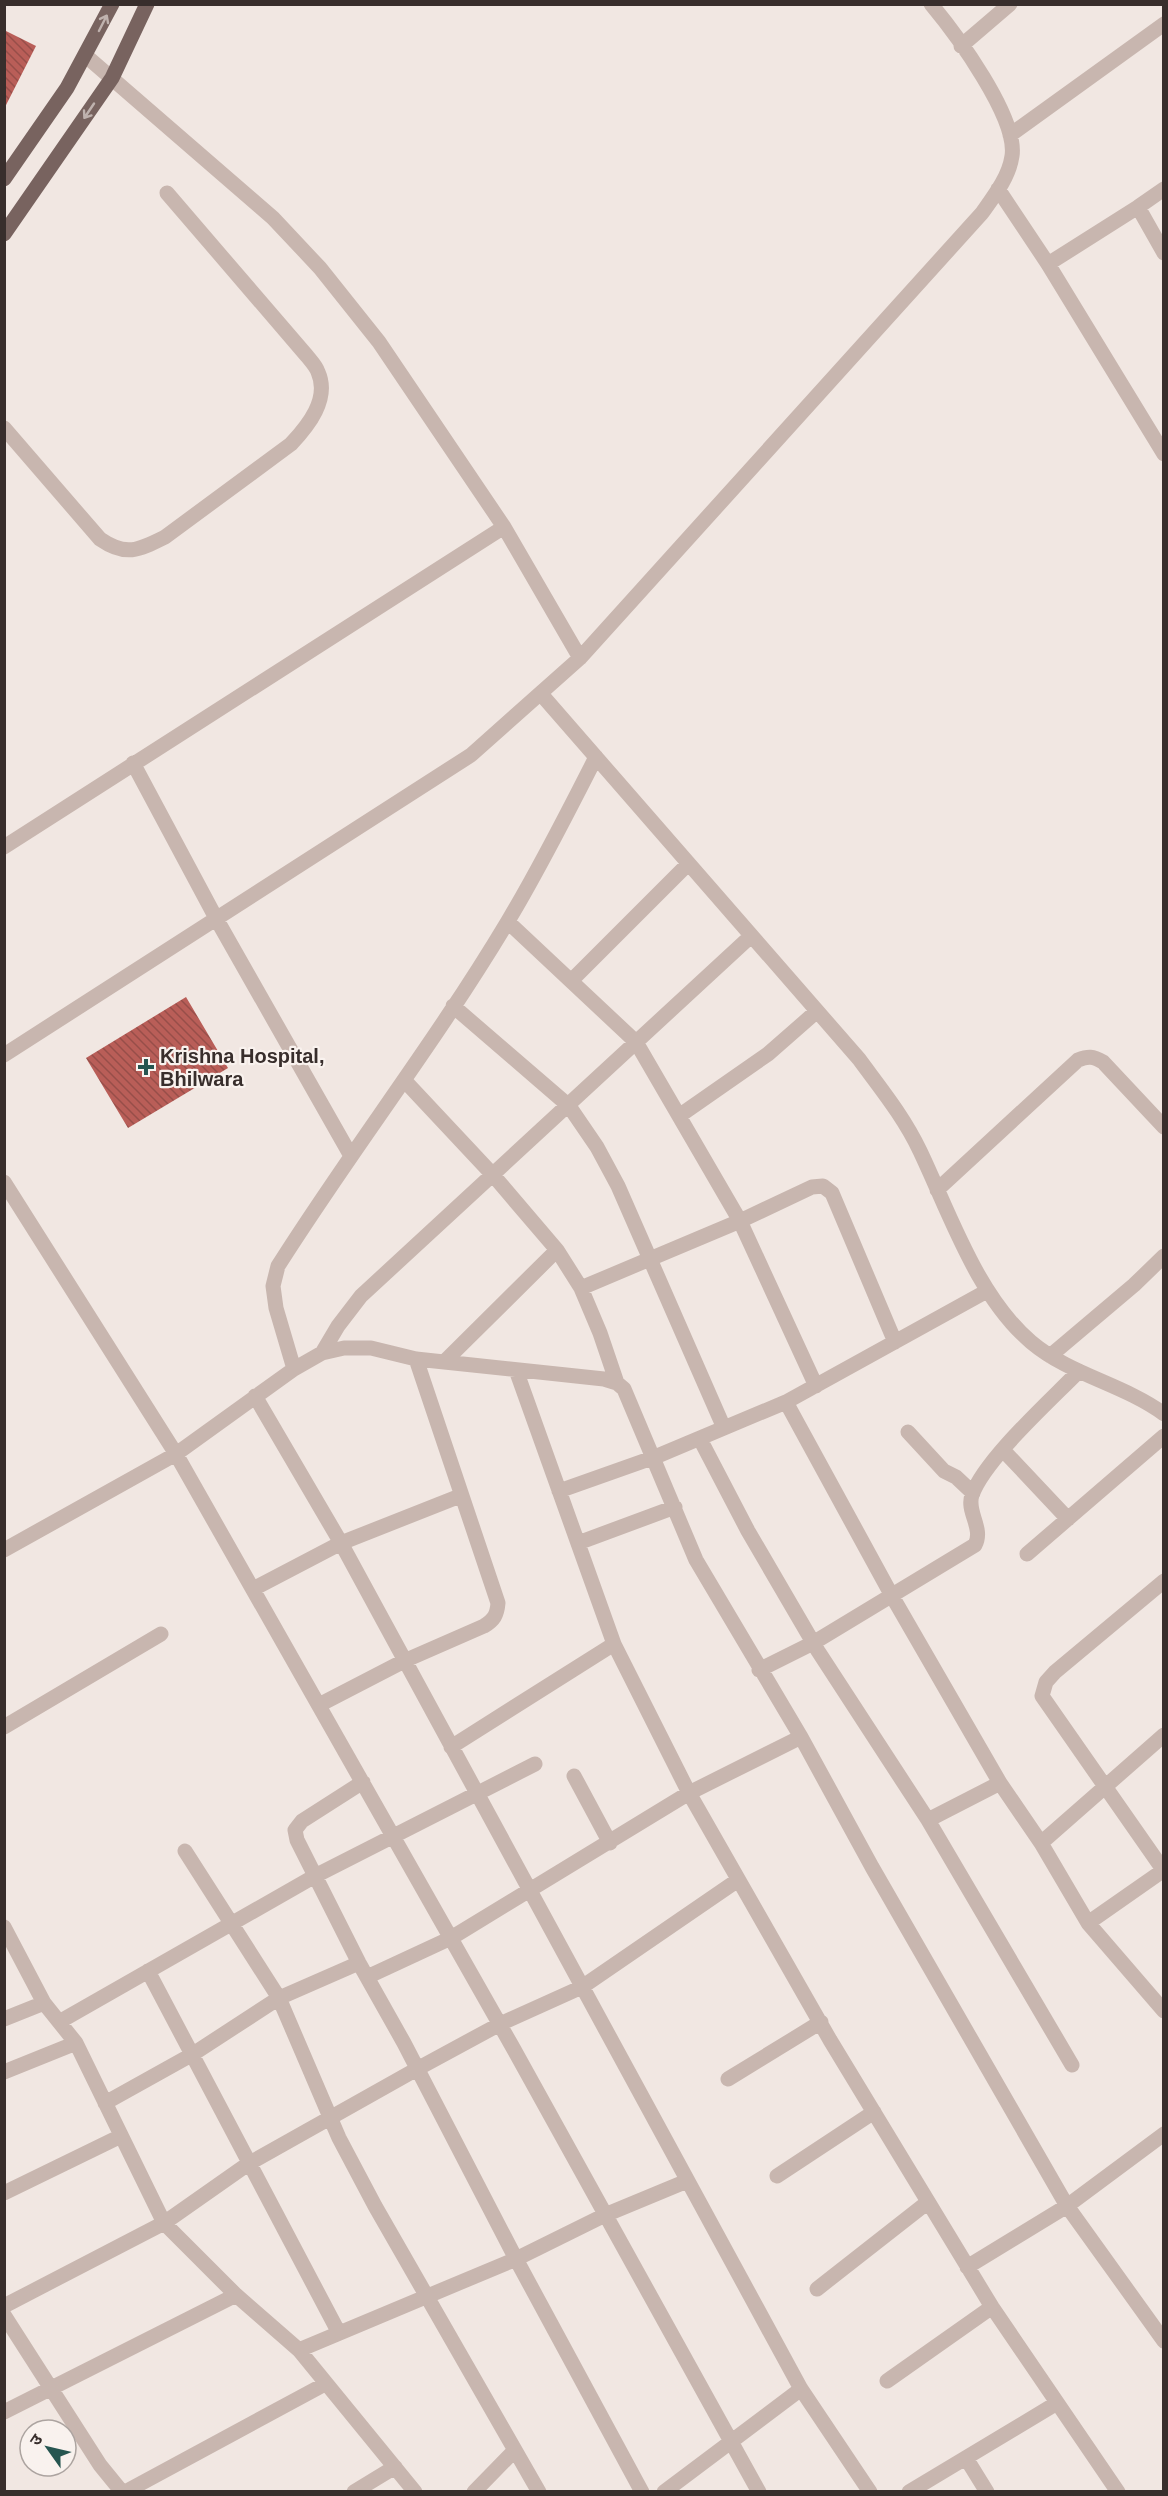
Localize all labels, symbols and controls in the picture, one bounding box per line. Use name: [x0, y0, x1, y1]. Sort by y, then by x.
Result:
one-way arrow: [97, 15, 109, 32]
one-way arrow: [83, 102, 95, 119]
place label: Krishna Hospital, Bhilwara: [160, 1045, 324, 1090]
marker: Krishna Hospital, Bhilwara: [137, 1058, 155, 1076]
north arrow: [18, 2418, 78, 2478]
text: उ: [26, 2431, 46, 2449]

